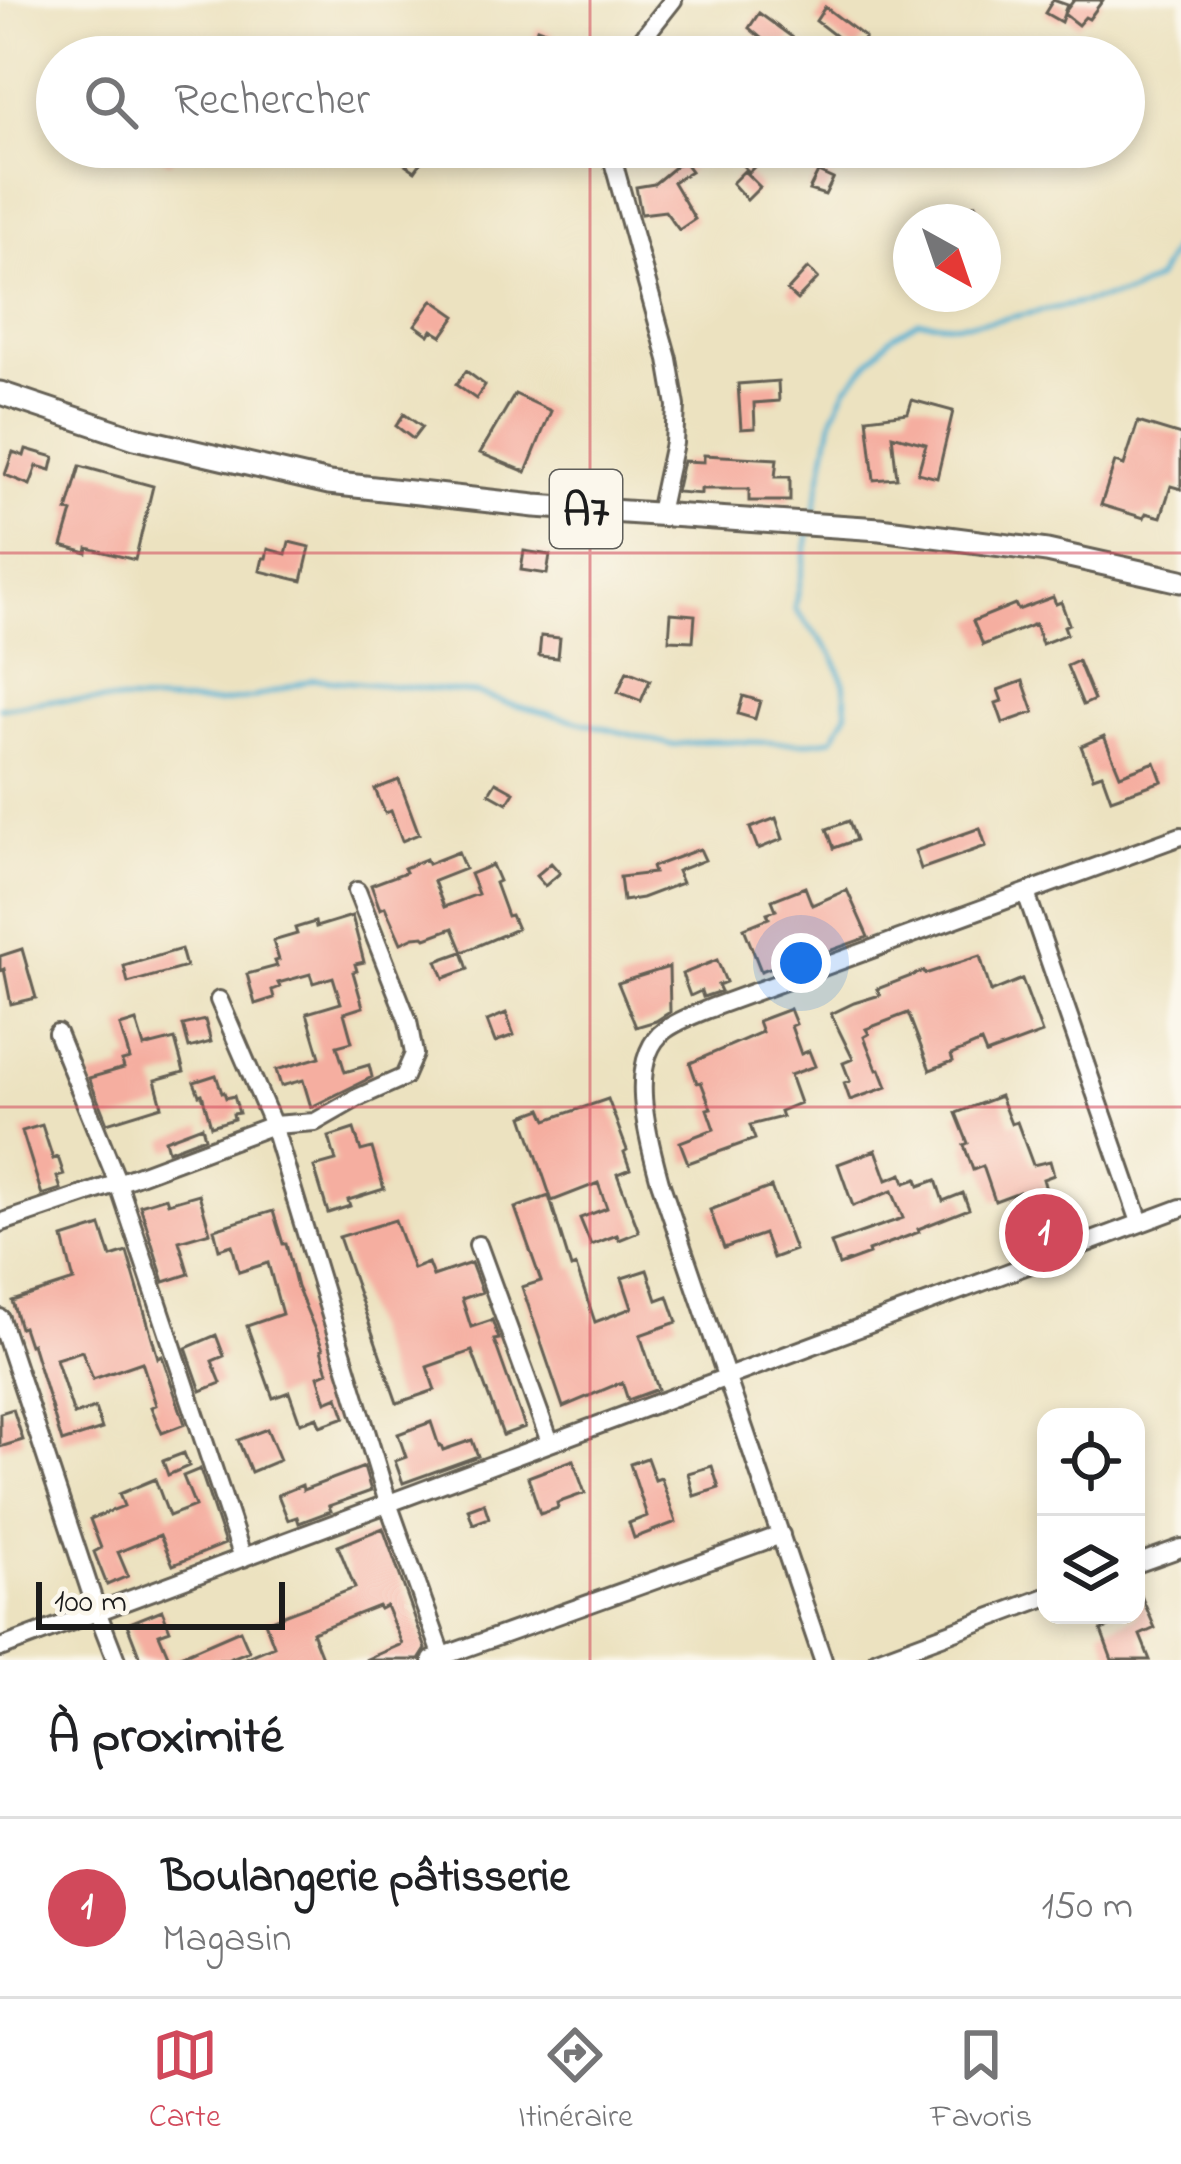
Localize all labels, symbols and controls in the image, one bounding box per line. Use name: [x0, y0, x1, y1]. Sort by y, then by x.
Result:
search box: [36, 36, 1145, 168]
icon: search: [78, 69, 144, 135]
text: Rechercher: [174, 69, 370, 135]
north arrow: [893, 204, 1001, 312]
road number: A7: [550, 470, 622, 548]
your location: [771, 933, 831, 993]
pin: 1: [1005, 1188, 1083, 1278]
map controls: [1037, 1408, 1145, 1624]
button: locate: [1037, 1408, 1145, 1516]
button: layers: [1037, 1516, 1145, 1624]
scale bar: [36, 1576, 285, 1629]
text: 100 m: [54, 1579, 127, 1627]
text: À proximité: [48, 1701, 283, 1776]
text: Boulangerie pâtisserie: [162, 1846, 569, 1912]
text: 1: [81, 1879, 93, 1936]
text: 150 m: [1041, 1879, 1133, 1936]
text: Magasin: [162, 1912, 291, 1969]
tab: Carte: [149, 2022, 221, 2142]
tab: Itinéraire: [518, 2022, 633, 2142]
tab: Favoris: [930, 2022, 1032, 2142]

